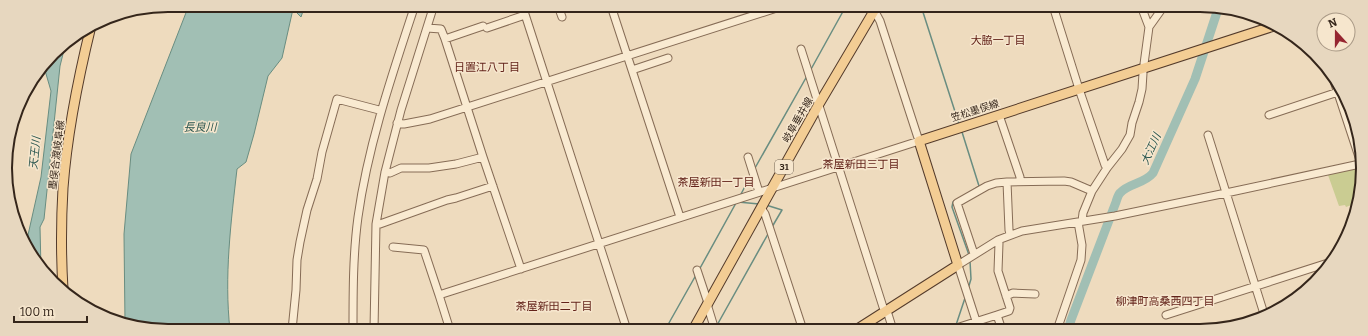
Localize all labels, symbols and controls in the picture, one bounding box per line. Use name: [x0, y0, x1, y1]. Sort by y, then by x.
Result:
north arrow: [1316, 12, 1356, 52]
text: N: [1326, 15, 1339, 31]
district label: 大脇一丁目: [971, 34, 1026, 47]
district label: 日置江八丁目: [454, 61, 520, 74]
street label: 岐阜垂井線: [780, 95, 816, 145]
street label: 笠松墨俣線: [949, 98, 1001, 124]
street label: 墨俣合渡岐阜線: [47, 120, 67, 190]
water label: 長良川: [184, 121, 217, 134]
water label: 大江川: [1138, 130, 1164, 167]
water label: 天王川: [27, 135, 43, 170]
district label: 茶屋新田三丁目: [823, 158, 900, 171]
road number: 31: [775, 160, 793, 174]
district label: 茶屋新田一丁目: [678, 176, 755, 189]
district label: 柳津町高桑西四丁目: [1116, 295, 1215, 308]
scale bar: [14, 298, 87, 324]
district label: 茶屋新田二丁目: [516, 300, 593, 313]
text: 100 m: [20, 305, 55, 319]

